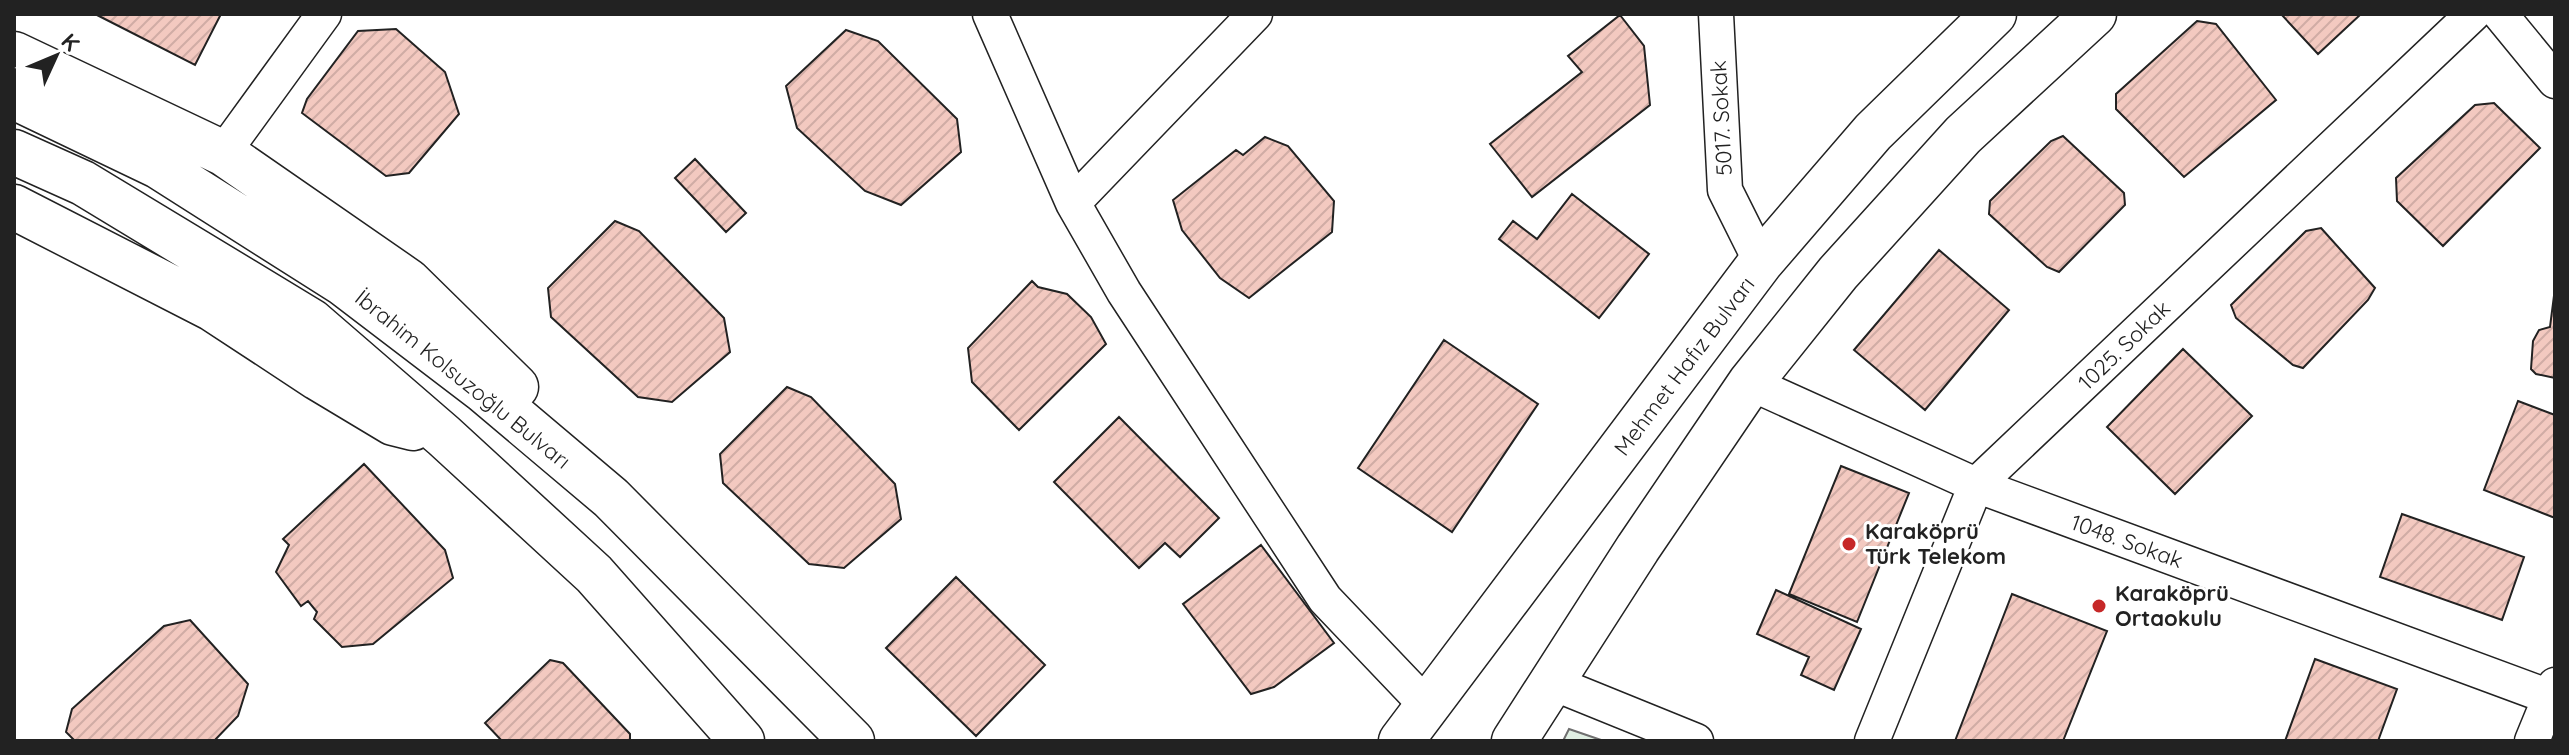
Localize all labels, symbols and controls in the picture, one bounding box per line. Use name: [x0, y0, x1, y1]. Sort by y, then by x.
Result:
north arrow: [16, 16, 96, 96]
text: K: [55, 27, 85, 57]
street label: 5017. Sokak: [1704, 60, 1738, 176]
street label: Mehmet Hafız Bulvarı: [1608, 271, 1760, 461]
street label: İbrahim Kolsuzoğlu Bulvarı: [349, 283, 577, 475]
street label: 1025. Sokak: [2072, 294, 2176, 396]
street label: 1048. Sokak: [2067, 508, 2187, 574]
place label: Karaköprü Türk Telekom: [1865, 517, 2006, 570]
marker: Karaköprü Türk Telekom: [1840, 535, 1858, 553]
place label: Karaköprü Ortaokulu: [2115, 579, 2229, 632]
marker: Karaköprü Ortaokulu: [2090, 597, 2108, 615]

